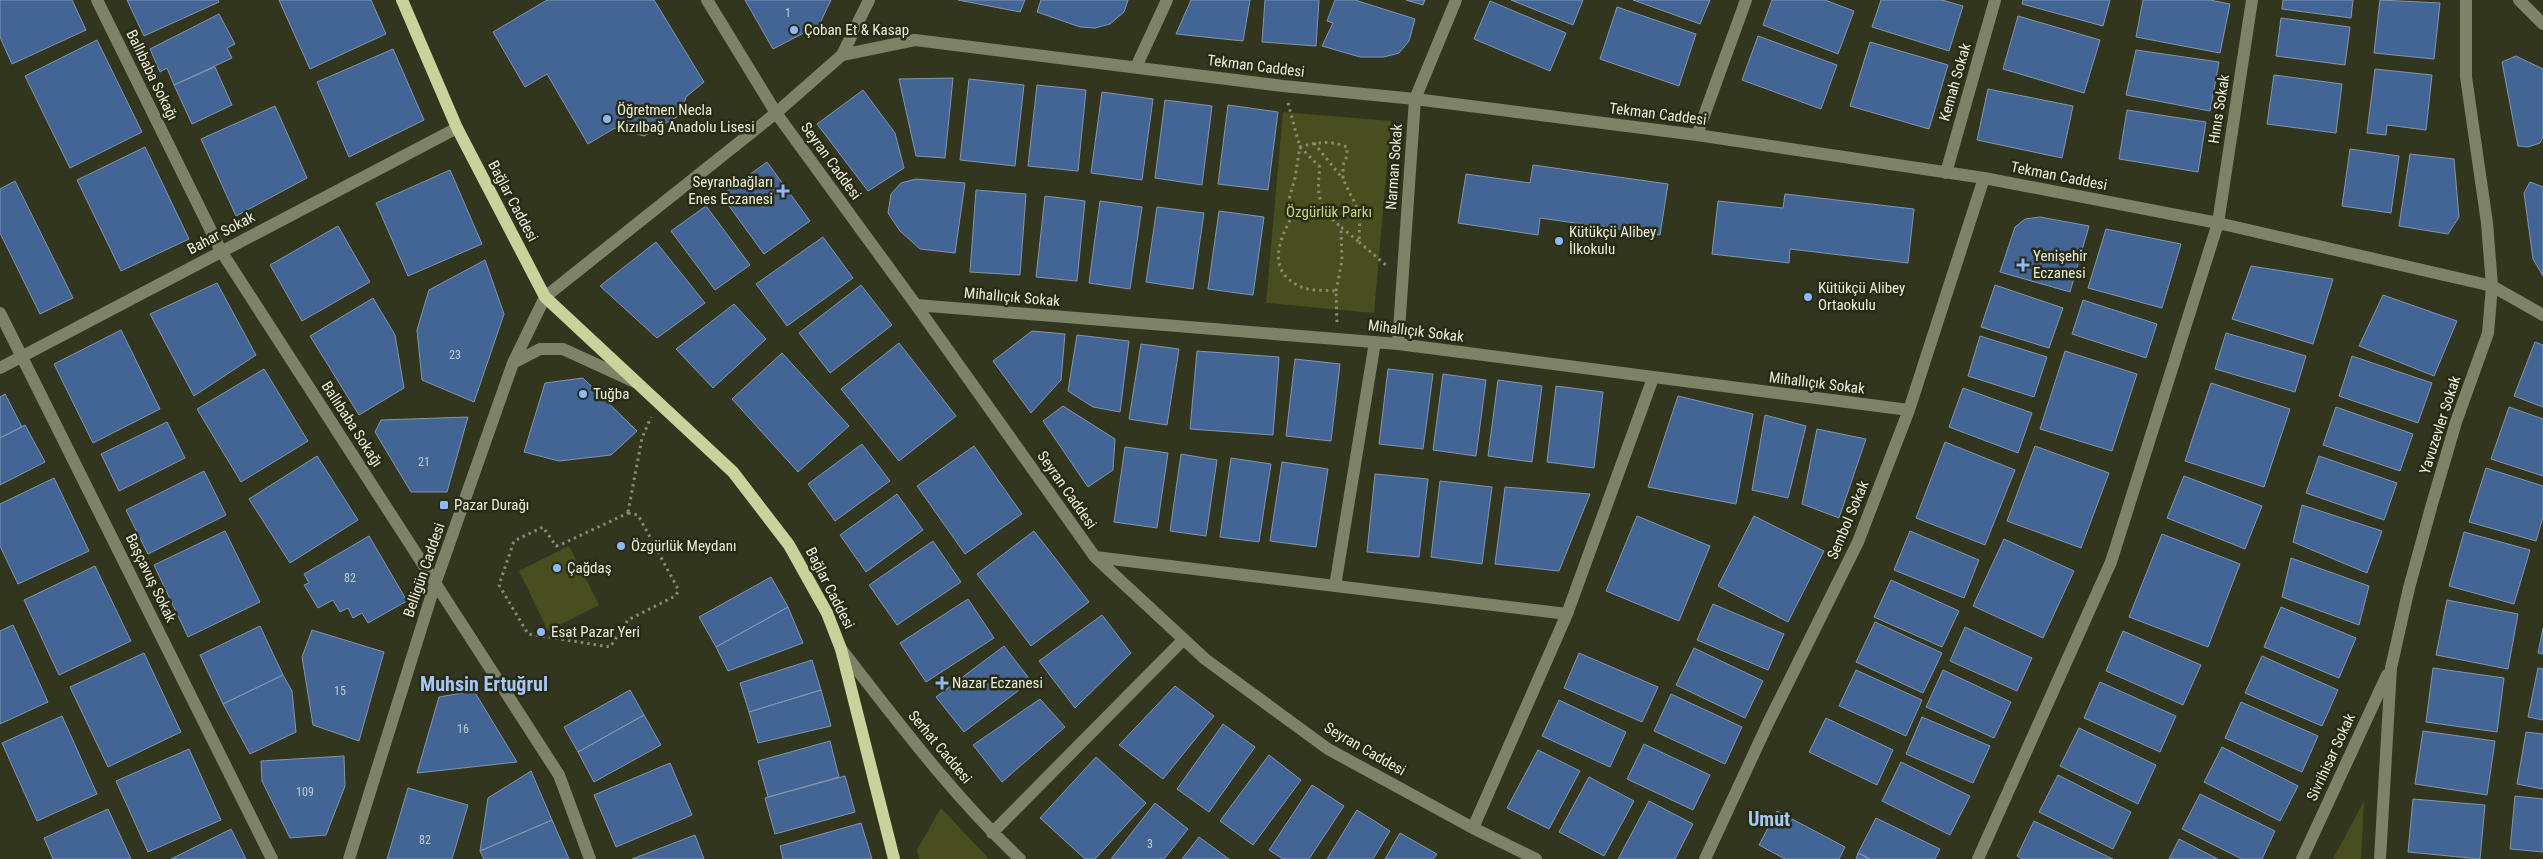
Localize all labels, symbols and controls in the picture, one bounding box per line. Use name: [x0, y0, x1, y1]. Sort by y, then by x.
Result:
house number: 1: [785, 6, 791, 20]
place label: Çoban Et & Kasap: [804, 21, 909, 39]
marker: Çoban Et & Kasap: [788, 24, 800, 36]
street label: Ballıbaba Sokağı: [122, 27, 182, 123]
street label: Kemah Sokak: [1935, 41, 1975, 123]
street label: Tekman Caddesi: [1206, 51, 1306, 81]
street label: Hınıs Sokak: [2205, 73, 2233, 145]
street label: Tekman Caddesi: [1608, 99, 1708, 129]
place label: Öğretmen Necla Kızılbağ Anadolu Lisesi: [617, 101, 755, 136]
marker: Öğretmen Necla Kızılbağ Anadolu Lisesi: [601, 113, 613, 125]
street label: Seyran Caddesi: [797, 119, 865, 203]
street label: Narman Sokak: [1382, 123, 1406, 211]
street label: Bağlar Caddesi: [484, 157, 542, 245]
street label: Tekman Caddesi: [2009, 158, 2109, 194]
place label: Seyranbağları Enes Eczanesi: [688, 173, 773, 208]
marker: Seyranbağları Enes Eczanesi: [777, 185, 789, 197]
park label: Özgürlük Parkı: [1286, 203, 1372, 221]
street label: Bahar Sokak: [184, 208, 258, 258]
place label: Kütükçü Alibey İlkokulu: [1569, 223, 1656, 258]
marker: Kütükçü Alibey İlkokulu: [1553, 235, 1565, 247]
place label: Yenişehir Eczanesi: [2033, 247, 2088, 282]
marker: Yenişehir Eczanesi: [2017, 259, 2029, 271]
place label: Kütükçü Alibey Ortaokulu: [1818, 279, 1905, 314]
street label: Mihallıçık Sokak: [963, 284, 1061, 310]
marker: Kütükçü Alibey Ortaokulu: [1802, 291, 1814, 303]
street label: Mihallıçık Sokak: [1367, 316, 1465, 346]
house number: 23: [449, 348, 461, 362]
street label: Mihallıçık Sokak: [1768, 368, 1866, 398]
street label: Yavuzevler Sokak: [2416, 373, 2464, 476]
street label: Ballıbaba Sokağı: [318, 378, 386, 470]
place label: Tuğba: [593, 385, 629, 403]
marker: Tuğba: [577, 388, 589, 400]
street label: Seyran Caddesi: [1034, 448, 1100, 532]
house number: 21: [418, 455, 430, 469]
street label: Sembol Sokak: [1823, 478, 1873, 562]
place label: Pazar Durağı: [454, 496, 529, 514]
marker: Pazar Durağı: [438, 499, 450, 511]
street label: Belligün Caddesi: [399, 520, 449, 620]
street label: Başçavuş Sokak: [122, 531, 180, 625]
place label: Özgürlük Meydanı: [631, 537, 736, 555]
marker: Özgürlük Meydanı: [615, 540, 627, 552]
street label: Bağlar Caddesi: [802, 544, 858, 632]
place label: Çağdaş: [567, 559, 612, 577]
marker: Çağdaş: [551, 562, 563, 574]
house number: 82: [344, 571, 356, 585]
place label: Esat Pazar Yeri: [551, 623, 640, 641]
marker: Esat Pazar Yeri: [535, 626, 547, 638]
district label: Muhsin Ertuğrul: [420, 672, 548, 696]
place label: Nazar Eczanesi: [952, 674, 1043, 692]
marker: Nazar Eczanesi: [936, 677, 948, 689]
house number: 15: [334, 684, 346, 698]
street label: Serhat Caddesi: [904, 707, 976, 787]
street label: Sivrihisar Sokak: [2303, 710, 2359, 804]
street label: Seyran Caddesi: [1321, 718, 1409, 780]
house number: 16: [457, 722, 469, 736]
house number: 109: [296, 785, 314, 799]
district label: Umut: [1748, 807, 1790, 831]
house number: 82: [419, 833, 431, 847]
house number: 3: [1147, 837, 1153, 851]

